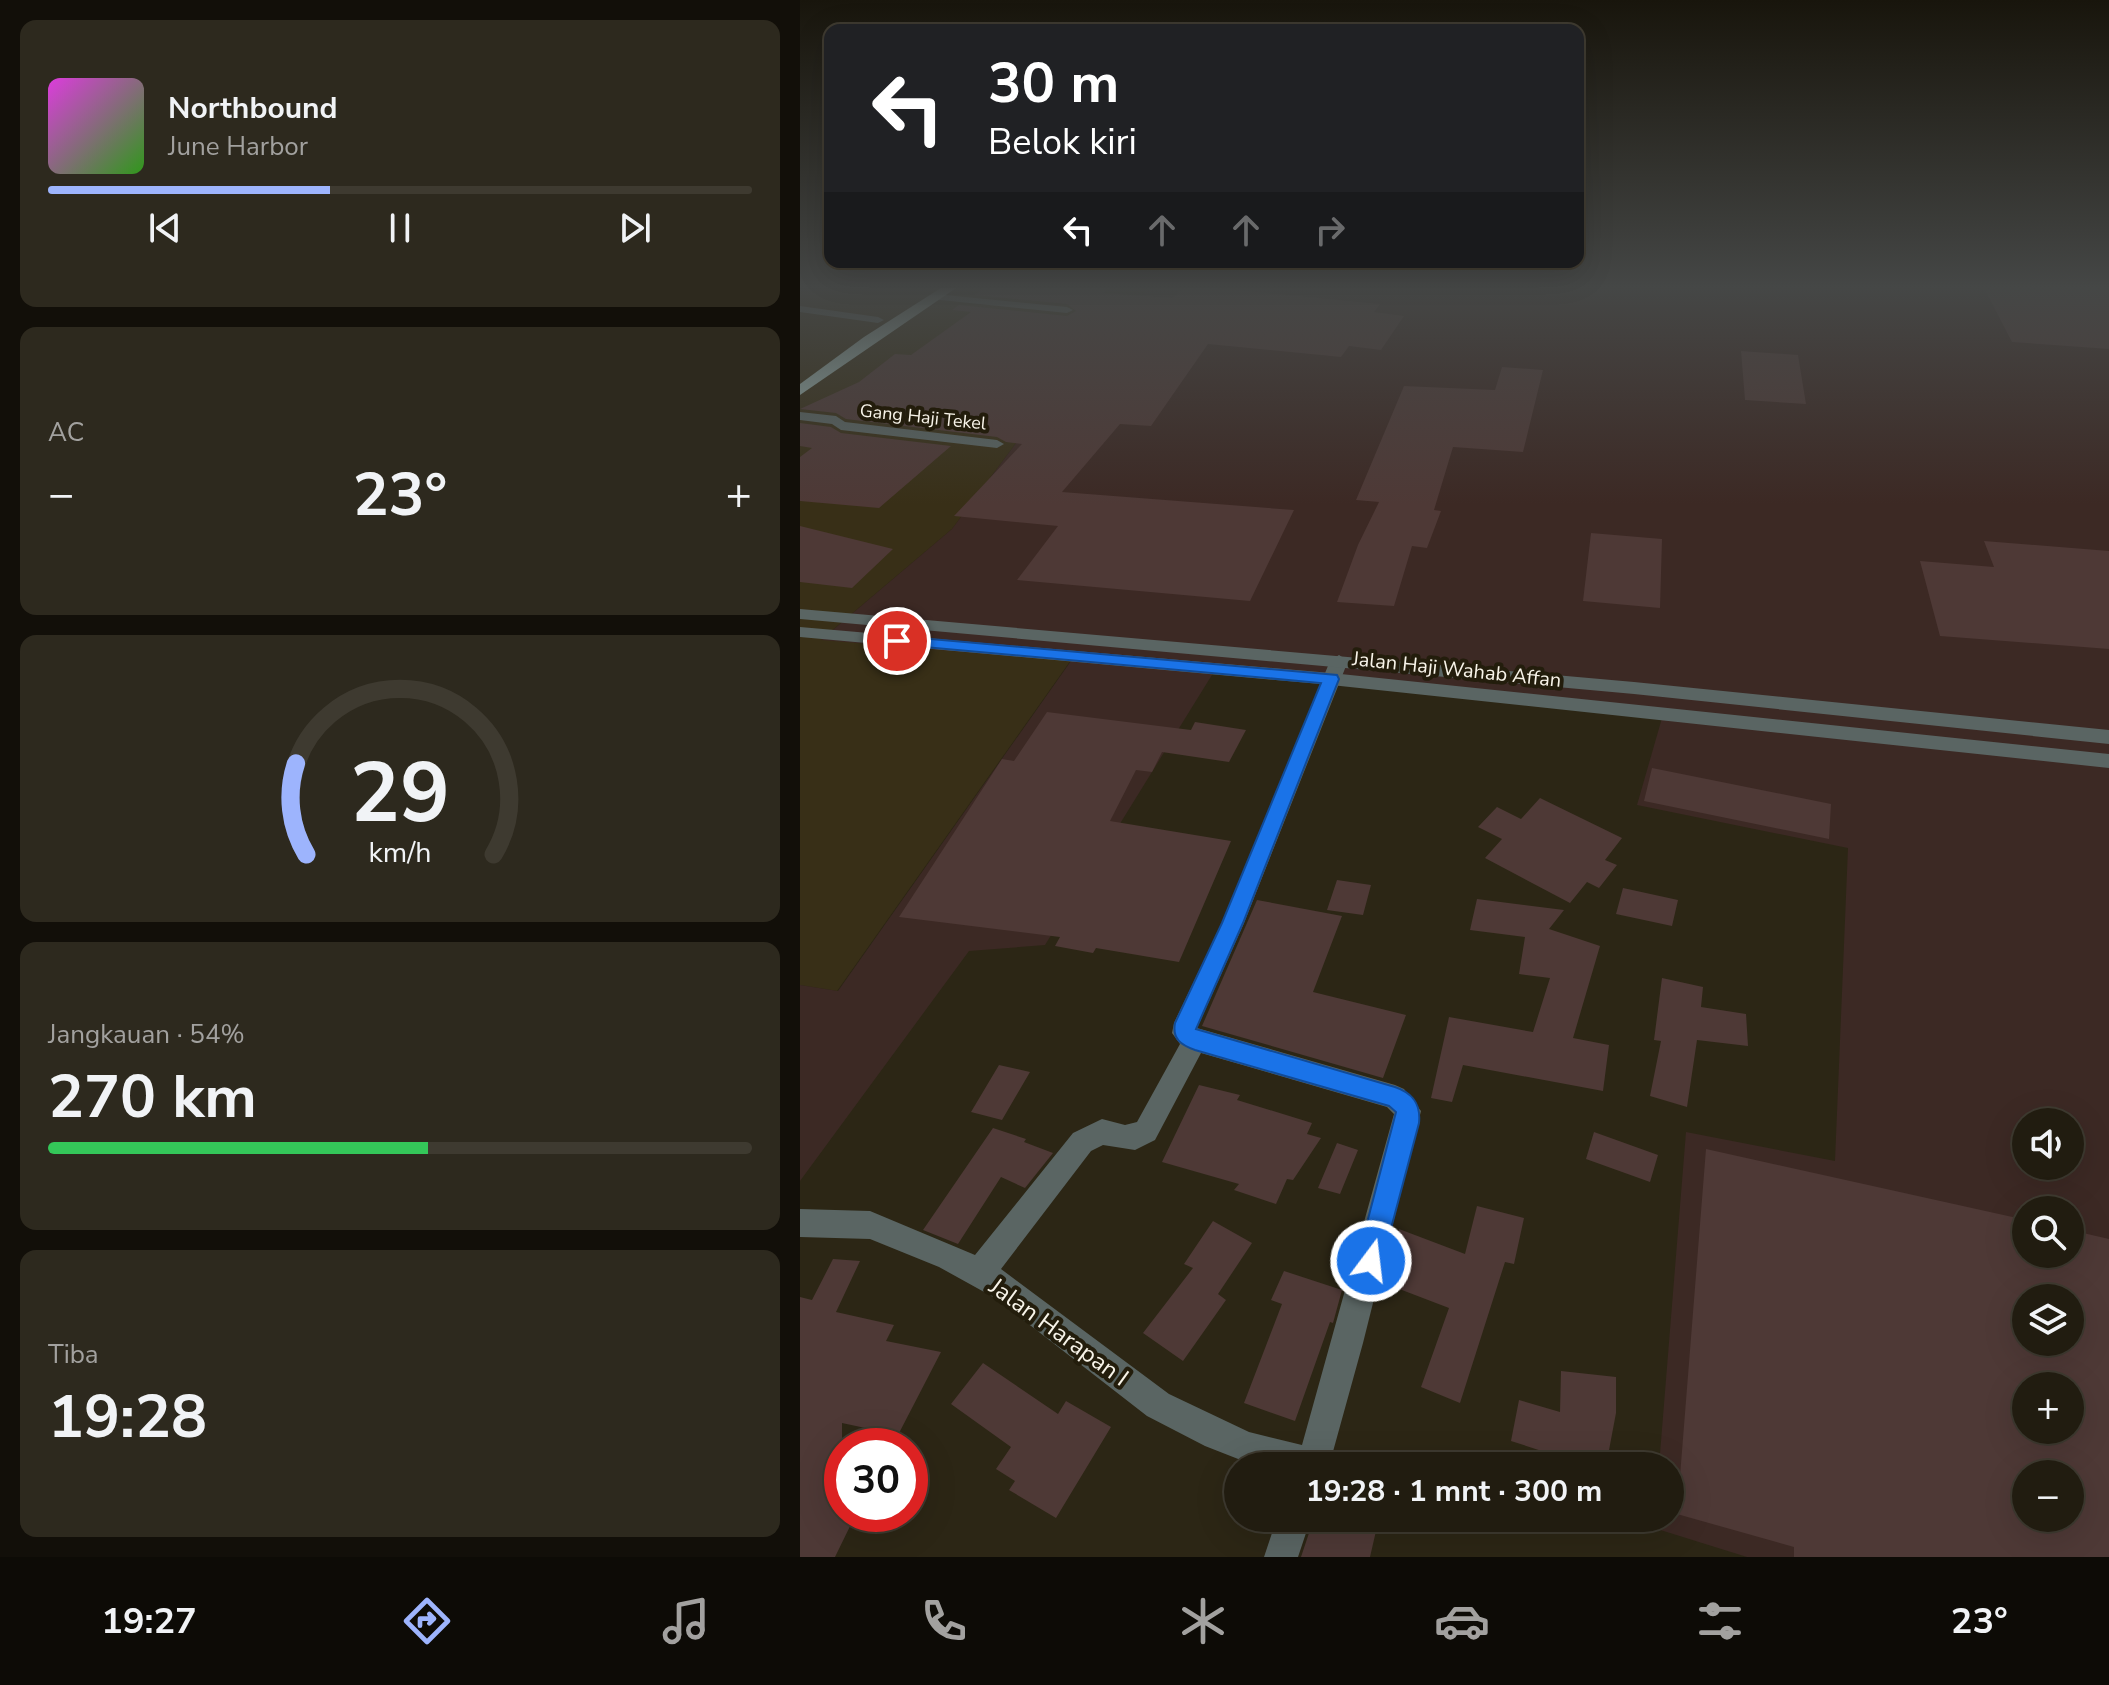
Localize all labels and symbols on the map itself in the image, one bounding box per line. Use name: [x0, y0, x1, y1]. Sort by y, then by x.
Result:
street label: Gang Haji Tekel: [859, 398, 988, 436]
pin: [863, 607, 931, 675]
street label: Jalan Haji Wahab Affan: [1350, 645, 1563, 694]
position arrow: [1329, 1219, 1413, 1303]
street label: Jalan Harapan I: [982, 1270, 1135, 1393]
speed limit sign: 30: [824, 1428, 928, 1532]

